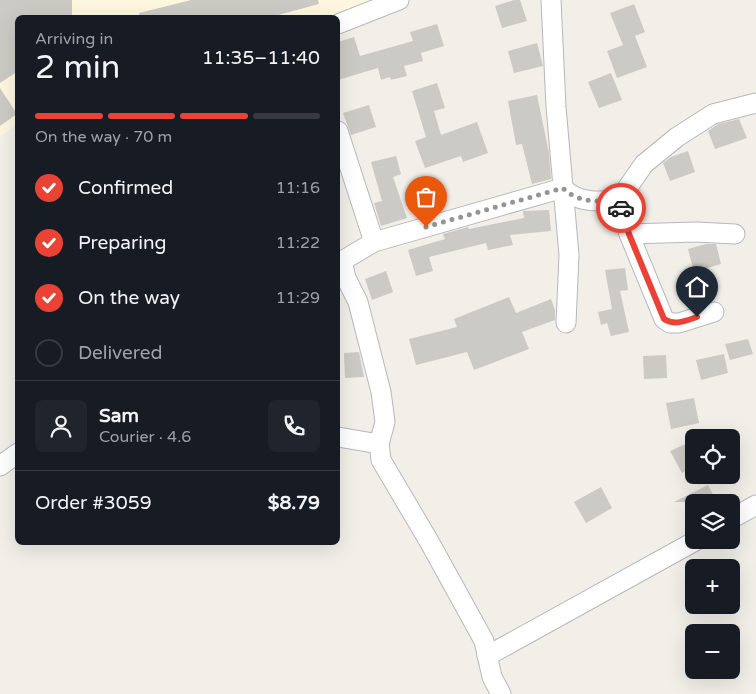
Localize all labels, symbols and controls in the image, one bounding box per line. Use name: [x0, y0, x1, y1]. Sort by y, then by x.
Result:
text: Arriving in: [35, 29, 113, 49]
text: 11:35–11:40: [202, 47, 320, 69]
text: 2 min: [35, 49, 120, 87]
text: On the way · 70 m: [35, 127, 172, 147]
icon: check: [35, 174, 63, 202]
pin: [405, 176, 447, 227]
text: Confirmed: [78, 177, 173, 199]
text: 11:16: [276, 178, 320, 198]
icon: bag: [412, 183, 440, 211]
courier: [596, 183, 646, 233]
icon: car: [607, 194, 635, 222]
icon: check: [35, 229, 63, 257]
text: Preparing: [78, 232, 167, 254]
text: 11:22: [276, 233, 320, 253]
pin: [676, 266, 718, 317]
icon: home: [683, 273, 711, 301]
icon: check: [35, 284, 63, 312]
text: On the way: [78, 287, 180, 309]
text: 11:29: [276, 288, 320, 308]
text: Delivered: [78, 342, 163, 364]
button: person: [35, 400, 87, 452]
button: phone: [268, 400, 320, 452]
text: Sam: [99, 405, 139, 427]
text: Courier · 4.6: [99, 427, 191, 447]
map controls: [685, 429, 740, 679]
button: locate: [685, 429, 740, 484]
text: Order #3059: [35, 492, 152, 514]
text: $8.79: [268, 492, 320, 514]
button: layers: [685, 494, 740, 549]
button: +: [685, 559, 740, 614]
button: −: [685, 624, 740, 679]

